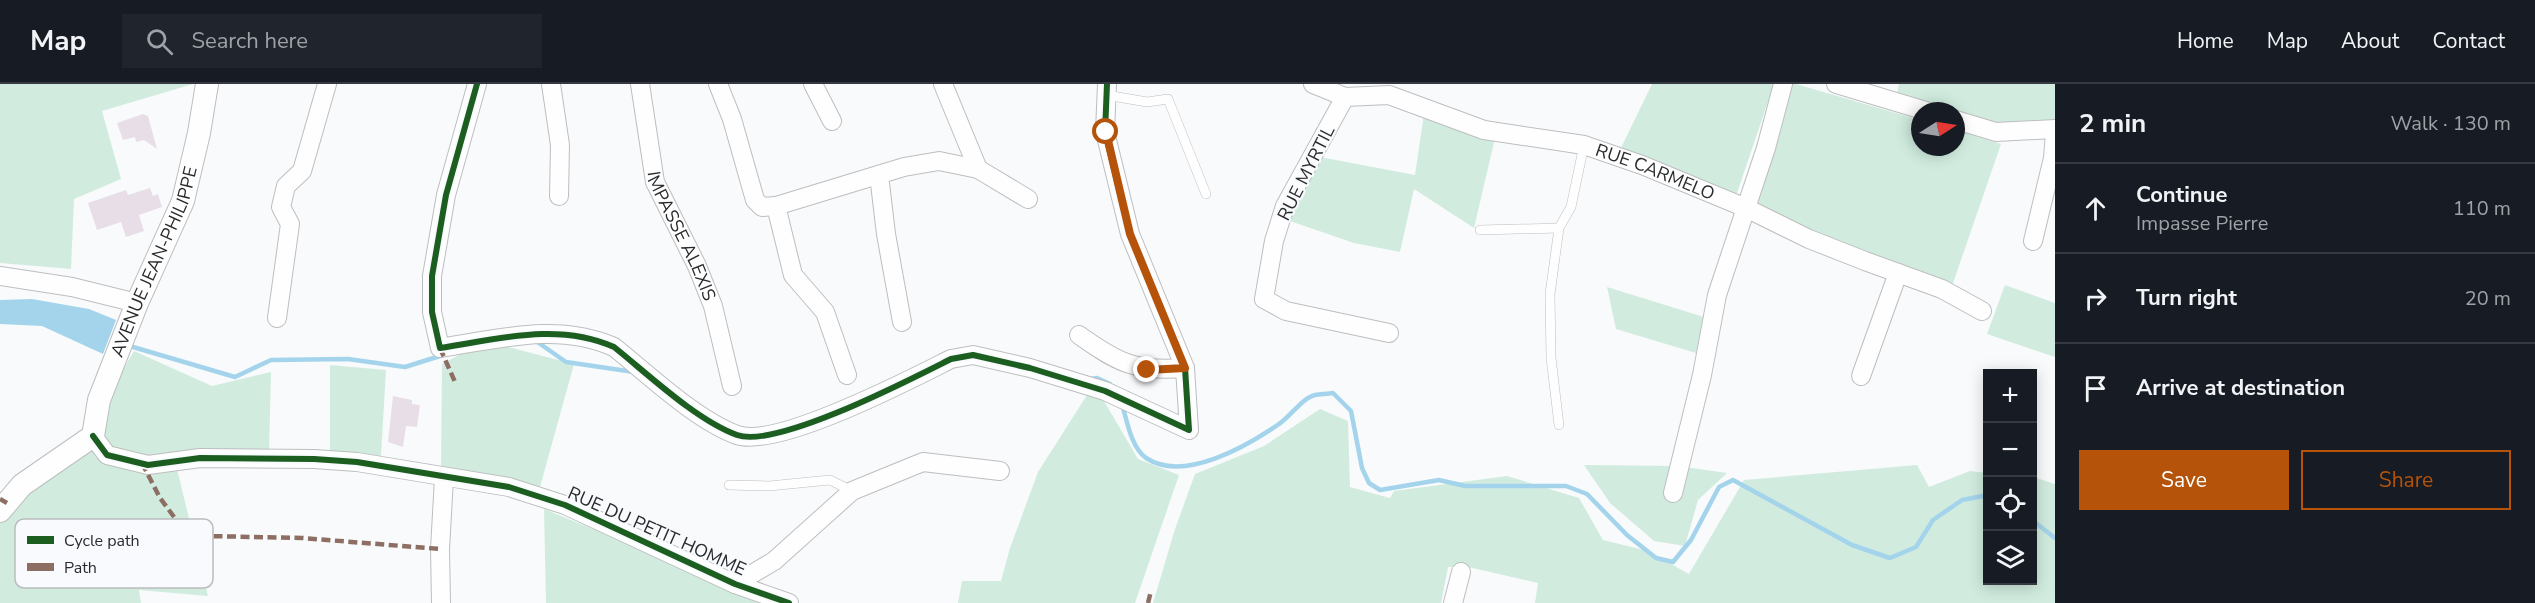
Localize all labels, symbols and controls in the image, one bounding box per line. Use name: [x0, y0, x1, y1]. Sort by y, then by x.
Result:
search box: [122, 14, 542, 68]
text: Map: [30, 22, 86, 60]
icon: search: [143, 25, 176, 58]
text: Search here: [191, 26, 308, 56]
text: Home: [2177, 27, 2234, 55]
text: Map: [2267, 27, 2308, 55]
text: About: [2341, 27, 2399, 55]
text: Contact: [2432, 27, 2505, 55]
north arrow: [1911, 102, 1965, 156]
text: 2 min: [2079, 106, 2146, 141]
text: Walk · 130 m: [2391, 110, 2511, 137]
route start: [1092, 118, 1118, 144]
street label: RUE MYRTIL: [1272, 121, 1340, 225]
street label: RUE CARMELO: [1592, 138, 1718, 206]
street label: AVENUE JEAN-PHILIPPE: [105, 164, 203, 361]
street label: IMPASSE ALEXIS: [642, 170, 722, 304]
text: Continue: [2136, 180, 2227, 210]
icon: ahead: [2079, 192, 2112, 225]
text: 110 m: [2453, 195, 2511, 222]
text: Impasse Pierre: [2136, 210, 2268, 237]
icon: right: [2079, 282, 2112, 315]
text: Turn right: [2136, 283, 2237, 313]
text: 20 m: [2465, 285, 2511, 312]
route end: [1133, 356, 1159, 382]
map controls: [1983, 369, 2037, 585]
button: +: [1983, 369, 2037, 423]
icon: arrive: [2079, 372, 2112, 405]
text: Arrive at destination: [2136, 373, 2345, 403]
button: −: [1983, 423, 2037, 477]
button: Save: [2079, 450, 2289, 510]
button: Share: [2301, 450, 2511, 510]
button: locate: [1983, 477, 2037, 531]
street label: RUE DU PETIT HOMME: [564, 481, 750, 581]
legend: [15, 519, 213, 588]
text: Cycle path: [64, 530, 140, 552]
button: layers: [1983, 531, 2037, 585]
text: Path: [64, 557, 97, 579]

